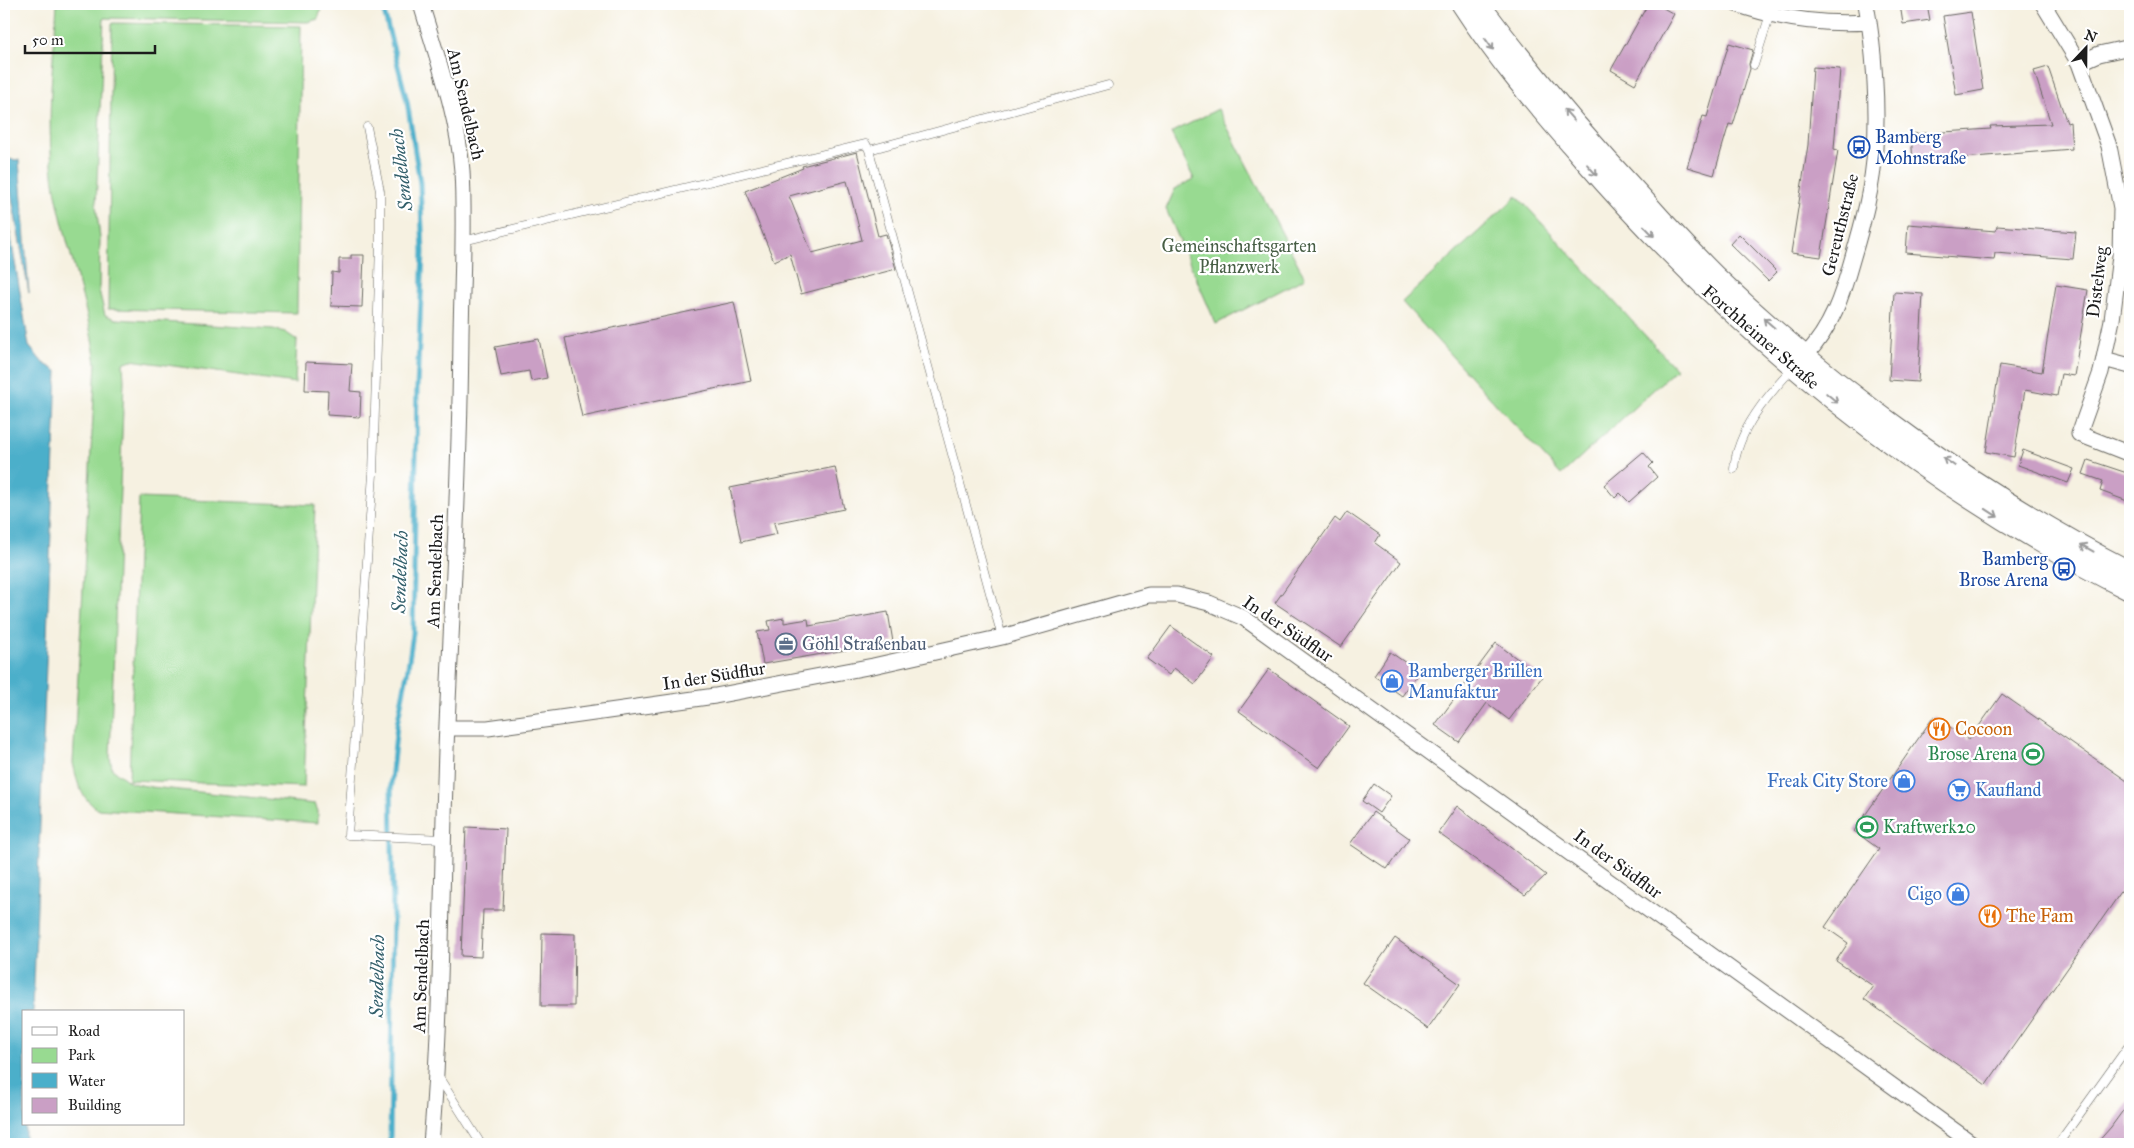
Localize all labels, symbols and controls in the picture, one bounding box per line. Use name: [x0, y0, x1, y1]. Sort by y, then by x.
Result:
scale bar: [25, 22, 155, 54]
north arrow: [2062, 22, 2112, 72]
text: N: [2082, 26, 2099, 47]
text: 50 m: [32, 31, 64, 49]
one-way arrow: [1484, 36, 1494, 50]
street label: Am Sendelbach: [442, 45, 490, 162]
one-way arrow: [1563, 109, 1574, 122]
place label: Bamberg Mohnstraße: [1875, 126, 1966, 169]
water label: Sendelbach: [385, 127, 418, 214]
bus stop icon: Bamberg Mohnstraße: [1847, 135, 1871, 159]
one-way arrow: [1586, 163, 1597, 176]
street label: Gereuthstraße: [1817, 171, 1863, 279]
one-way arrow: [1643, 225, 1655, 238]
park label: Gemeinschaftsgarten Pflanzwerk: [1161, 235, 1317, 278]
street label: Distelweg: [2082, 244, 2113, 319]
street label: Forchheimer Straße: [1698, 280, 1824, 394]
one-way arrow: [1763, 317, 1776, 328]
one-way arrow: [1825, 393, 1838, 404]
one-way arrow: [1942, 457, 1956, 467]
one-way arrow: [1985, 508, 1999, 518]
street label: Am Sendelbach: [422, 514, 448, 629]
water label: Sendelbach: [387, 530, 413, 615]
one-way arrow: [2080, 543, 2095, 553]
place label: Bamberg Brose Arena: [1959, 548, 2049, 591]
bus stop icon: Bamberg Brose Arena: [2052, 557, 2076, 581]
street label: In der Südflur: [1239, 591, 1337, 667]
office icon: Göhl Straßenbau: [774, 632, 798, 656]
place label: Göhl Straßenbau: [802, 633, 927, 655]
street label: In der Südflur: [661, 657, 767, 695]
place label: Bamberger Brillen Manufaktur: [1408, 660, 1543, 703]
shop icon: Bamberger Brillen Manufaktur: [1380, 669, 1404, 693]
restaurant icon: Cocoon: [1927, 717, 1951, 741]
place label: Cocoon: [1955, 718, 2012, 740]
sports icon: Brose Arena: [2021, 742, 2045, 766]
place label: Brose Arena: [1928, 743, 2017, 765]
shop icon: Freak City Store: [1892, 769, 1916, 793]
place label: Freak City Store: [1767, 770, 1888, 792]
supermarket icon: Kaufland: [1947, 778, 1971, 802]
place label: Kaufland: [1975, 779, 2042, 801]
sports icon: Kraftwerk20: [1855, 815, 1879, 839]
place label: Kraftwerk20: [1883, 816, 1976, 838]
street label: In der Südflur: [1569, 825, 1667, 904]
shop icon: Cigo: [1946, 882, 1970, 906]
place label: Cigo: [1907, 883, 1942, 906]
restaurant icon: The Fam: [1978, 904, 2002, 928]
place label: The Fam: [2006, 905, 2074, 927]
street label: Am Sendelbach: [408, 919, 434, 1034]
water label: Sendelbach: [365, 934, 389, 1019]
legend: [22, 1010, 185, 1126]
text: Road: [68, 1022, 100, 1040]
text: Park: [68, 1046, 95, 1064]
text: Water: [68, 1072, 105, 1090]
text: Building: [68, 1096, 122, 1114]

